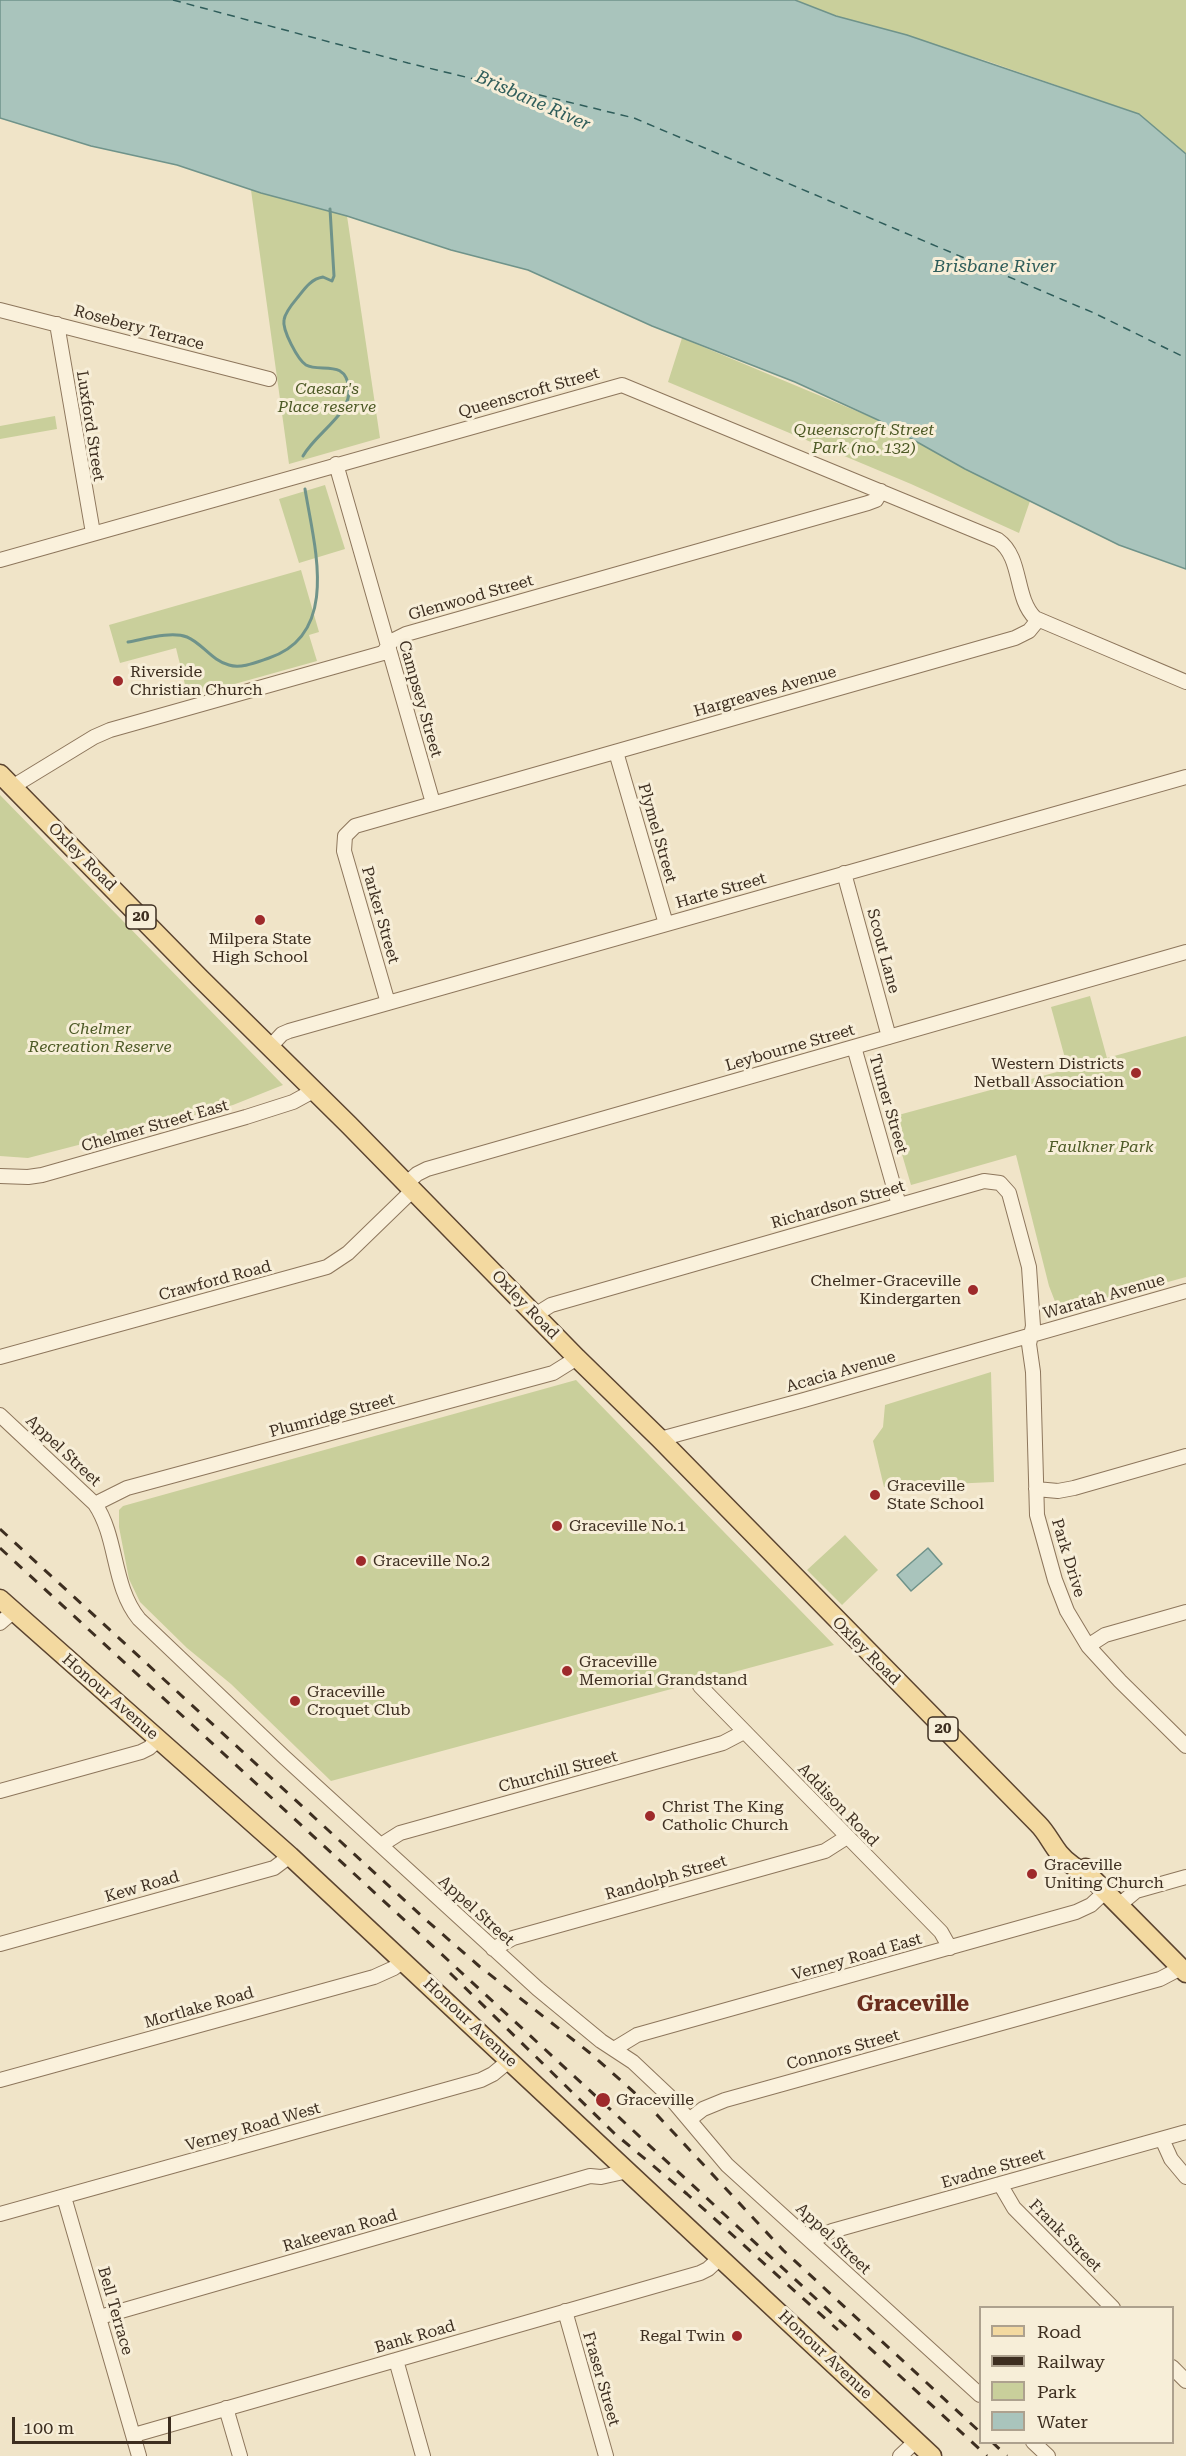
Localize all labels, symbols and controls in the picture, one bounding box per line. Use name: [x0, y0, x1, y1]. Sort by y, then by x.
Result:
water label: Brisbane River: [472, 66, 594, 136]
water label: Brisbane River: [933, 256, 1057, 278]
street label: Rosebery Terrace: [72, 301, 206, 355]
street label: Queenscroft Street: [456, 364, 602, 422]
street label: Luxford Street: [72, 369, 108, 483]
park label: Caesar's Place reserve: [278, 379, 376, 417]
park label: Queenscroft Street Park (no. 132): [794, 420, 934, 458]
street label: Glenwood Street: [406, 571, 536, 625]
street label: Campsey Street: [394, 638, 446, 760]
place label: Riverside Christian Church: [130, 662, 263, 700]
street label: Hargreaves Avenue: [692, 662, 838, 722]
marker: Riverside Christian Church: [111, 674, 125, 688]
street label: Plymel Street: [634, 781, 680, 885]
street label: Oxley Road: [44, 819, 120, 895]
street label: Parker Street: [357, 864, 403, 966]
street label: Harte Street: [674, 869, 768, 913]
road number: 20: [126, 905, 156, 929]
street label: Scout Lane: [862, 907, 904, 995]
marker: Milpera State High School: [253, 913, 267, 927]
place label: Milpera State High School: [209, 929, 311, 967]
park label: Chelmer Recreation Reserve: [28, 1019, 172, 1057]
street label: Leybourne Street: [723, 1020, 857, 1076]
street label: Turner Street: [865, 1052, 911, 1156]
place label: Western Districts Netball Association: [974, 1054, 1124, 1092]
marker: Western Districts Netball Association: [1129, 1066, 1143, 1080]
street label: Chelmer Street East: [79, 1096, 231, 1156]
park label: Faulkner Park: [1048, 1137, 1154, 1157]
street label: Richardson Street: [769, 1177, 907, 1233]
street label: Crawford Road: [157, 1257, 273, 1305]
street label: Oxley Road: [487, 1267, 563, 1343]
street label: Waratah Avenue: [1041, 1270, 1167, 1324]
place label: Chelmer-Graceville Kindergarten: [810, 1271, 961, 1309]
marker: Chelmer-Graceville Kindergarten: [966, 1283, 980, 1297]
street label: Acacia Avenue: [784, 1347, 898, 1397]
street label: Plumridge Street: [267, 1390, 397, 1442]
street label: Appel Street: [22, 1411, 104, 1491]
place label: Graceville State School: [887, 1476, 984, 1514]
marker: Graceville State School: [868, 1488, 882, 1502]
place label: Graceville No.1: [569, 1516, 686, 1536]
street label: Park Drive: [1047, 1516, 1089, 1600]
marker: Graceville No.1: [550, 1519, 564, 1533]
place label: Graceville No.2: [373, 1551, 490, 1571]
marker: Graceville No.2: [354, 1554, 368, 1568]
street label: Oxley Road: [828, 1613, 904, 1689]
street label: Honour Avenue: [58, 1650, 162, 1744]
place label: Graceville Memorial Grandstand: [579, 1652, 748, 1690]
marker: Graceville Memorial Grandstand: [560, 1664, 574, 1678]
place label: Graceville Croquet Club: [307, 1682, 410, 1720]
marker: Graceville Croquet Club: [288, 1694, 302, 1708]
road number: 20: [928, 1717, 958, 1741]
street label: Churchill Street: [496, 1747, 620, 1797]
street label: Addison Road: [794, 1760, 882, 1850]
place label: Christ The King Catholic Church: [662, 1797, 788, 1835]
marker: Christ The King Catholic Church: [643, 1809, 657, 1823]
street label: Randolph Street: [603, 1851, 729, 1905]
place label: Graceville Uniting Church: [1044, 1855, 1164, 1893]
street label: Kew Road: [103, 1867, 181, 1907]
marker: Graceville Uniting Church: [1025, 1867, 1039, 1881]
street label: Appel Street: [434, 1872, 518, 1950]
street label: Verney Road East: [790, 1929, 924, 1985]
street label: Honour Avenue: [419, 1975, 521, 2071]
street label: Mortlake Road: [142, 1983, 256, 2033]
district label: Graceville: [857, 1992, 969, 2018]
street label: Connors Street: [785, 2026, 901, 2074]
place label: Graceville: [616, 2090, 694, 2110]
marker: Graceville: [594, 2091, 612, 2109]
street label: Verney Road West: [183, 2099, 323, 2155]
street label: Evadne Street: [939, 2145, 1047, 2193]
street label: Frank Street: [1025, 2196, 1105, 2276]
street label: Appel Street: [792, 2199, 874, 2279]
street label: Rakeevan Road: [281, 2205, 399, 2257]
street label: Bell Terrace: [93, 2265, 137, 2357]
legend: [979, 2306, 1174, 2444]
street label: Honour Avenue: [774, 2307, 876, 2403]
street label: Bank Road: [373, 2316, 457, 2358]
text: Road: [1037, 2321, 1081, 2342]
place label: Regal Twin: [640, 2326, 725, 2346]
marker: Regal Twin: [730, 2329, 744, 2343]
street label: Fraser Street: [578, 2330, 624, 2428]
text: Railway: [1037, 2351, 1105, 2372]
text: Park: [1037, 2381, 1077, 2402]
scale bar: [15, 2405, 174, 2443]
text: Water: [1037, 2411, 1088, 2432]
text: 100 m: [23, 2417, 74, 2438]

